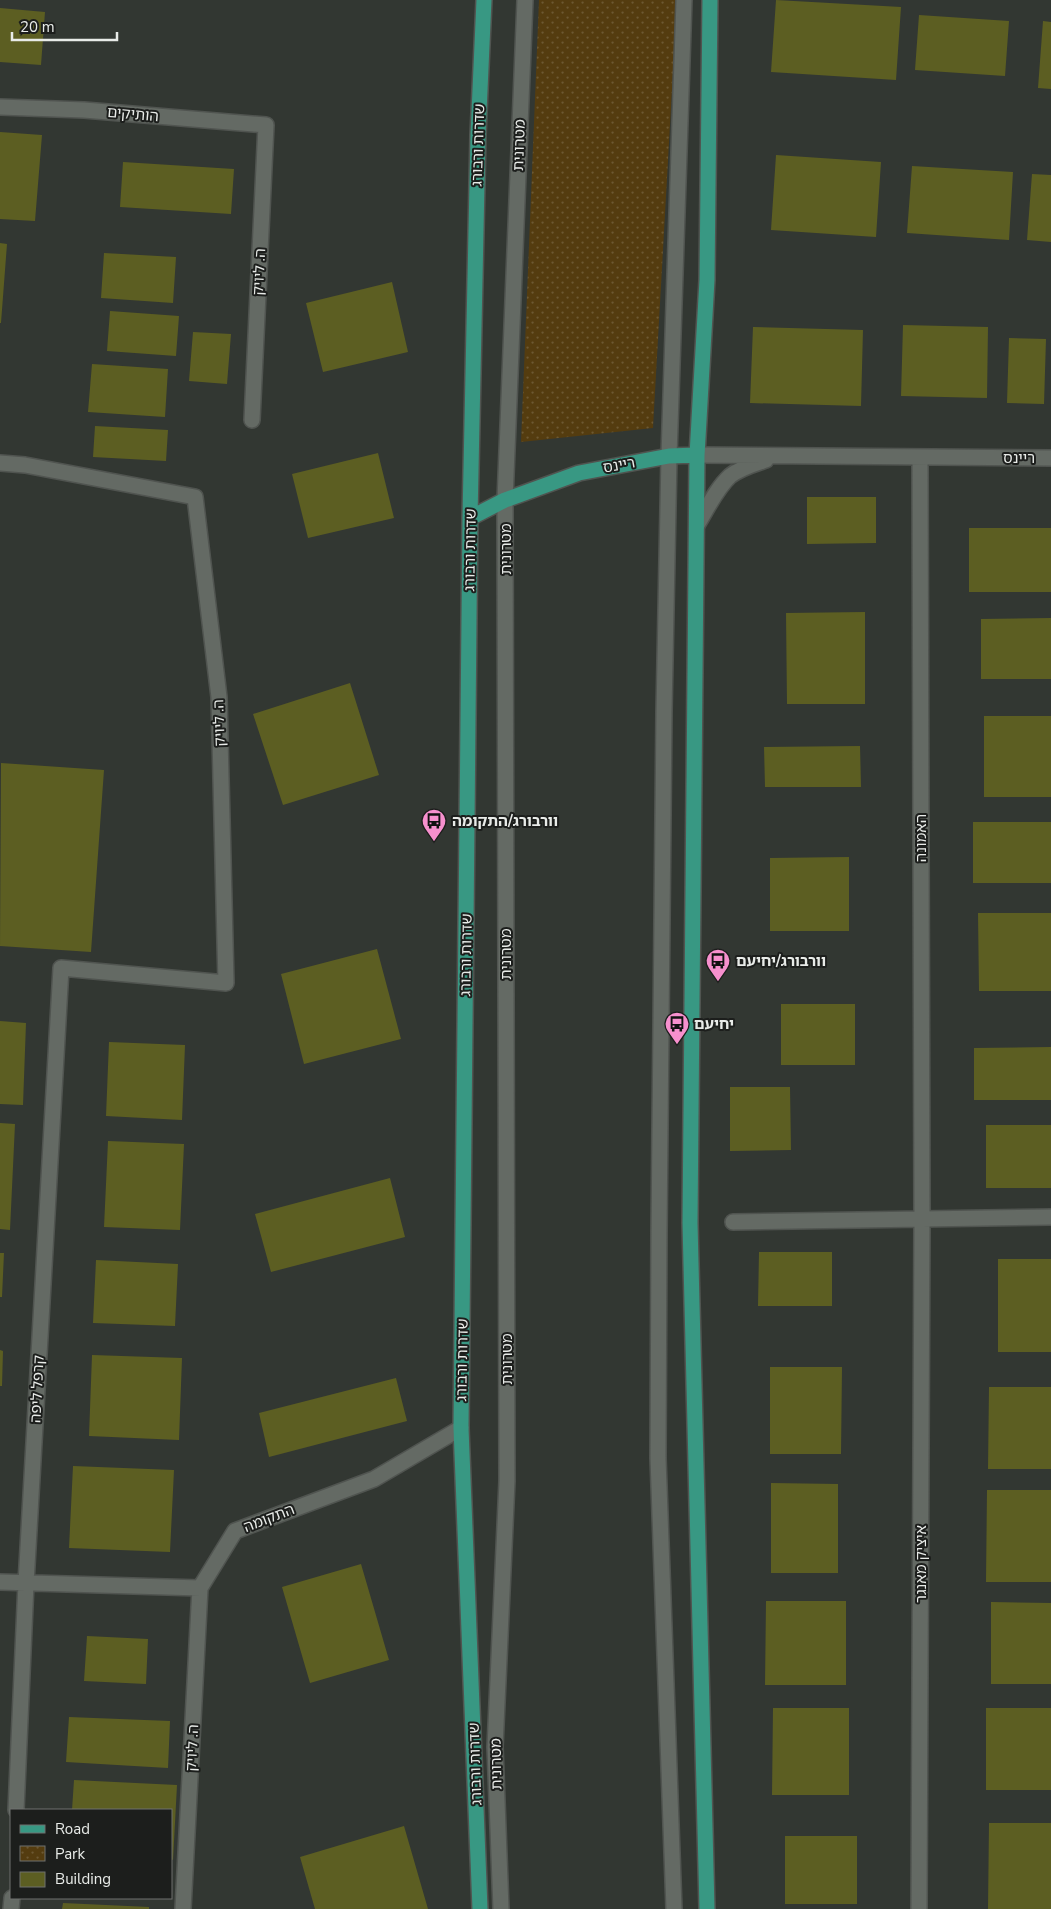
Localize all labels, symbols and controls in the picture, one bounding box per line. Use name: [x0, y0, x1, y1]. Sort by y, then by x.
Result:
scale bar: [12, 10, 118, 42]
text: 20 m: [20, 17, 55, 37]
street label: הותיקים: [106, 102, 160, 126]
street label: שדרות ורבורג: [467, 103, 489, 187]
street label: מטרונית: [508, 119, 530, 171]
street label: ה. ליויק: [248, 248, 270, 296]
street label: ריינס: [1003, 448, 1035, 468]
street label: ריינס: [601, 452, 637, 478]
street label: שדרות ורבורג: [459, 508, 481, 592]
street label: מטרונית: [496, 523, 516, 575]
street label: ה. ליויק: [208, 699, 230, 747]
bus stop icon: וורבורג/התקומה: [421, 808, 447, 842]
place label: וורבורג/התקומה: [452, 811, 558, 831]
street label: האמונה: [911, 814, 931, 862]
street label: שדרות ורבורג: [455, 913, 477, 997]
street label: מטרונית: [496, 928, 516, 980]
bus stop icon: וורבורג/יחיעם: [705, 948, 731, 982]
place label: וורבורג/יחיעם: [736, 951, 826, 971]
bus stop icon: יחיעם: [664, 1011, 690, 1045]
place label: יחיעם: [694, 1014, 734, 1034]
street label: שדרות ורבורג: [451, 1318, 473, 1402]
street label: מטרונית: [497, 1333, 517, 1385]
street label: קרפל ליפה: [25, 1355, 49, 1423]
street label: התקומה: [241, 1499, 297, 1537]
street label: איציק מאנגר: [911, 1525, 931, 1603]
street label: שדרות ורבורג: [464, 1722, 486, 1806]
street label: ה. ליויק: [181, 1724, 203, 1772]
street label: מטרונית: [486, 1738, 506, 1790]
legend: [10, 1809, 172, 1899]
text: Road: [55, 1819, 90, 1839]
text: Park: [55, 1844, 85, 1864]
text: Building: [55, 1869, 111, 1889]

